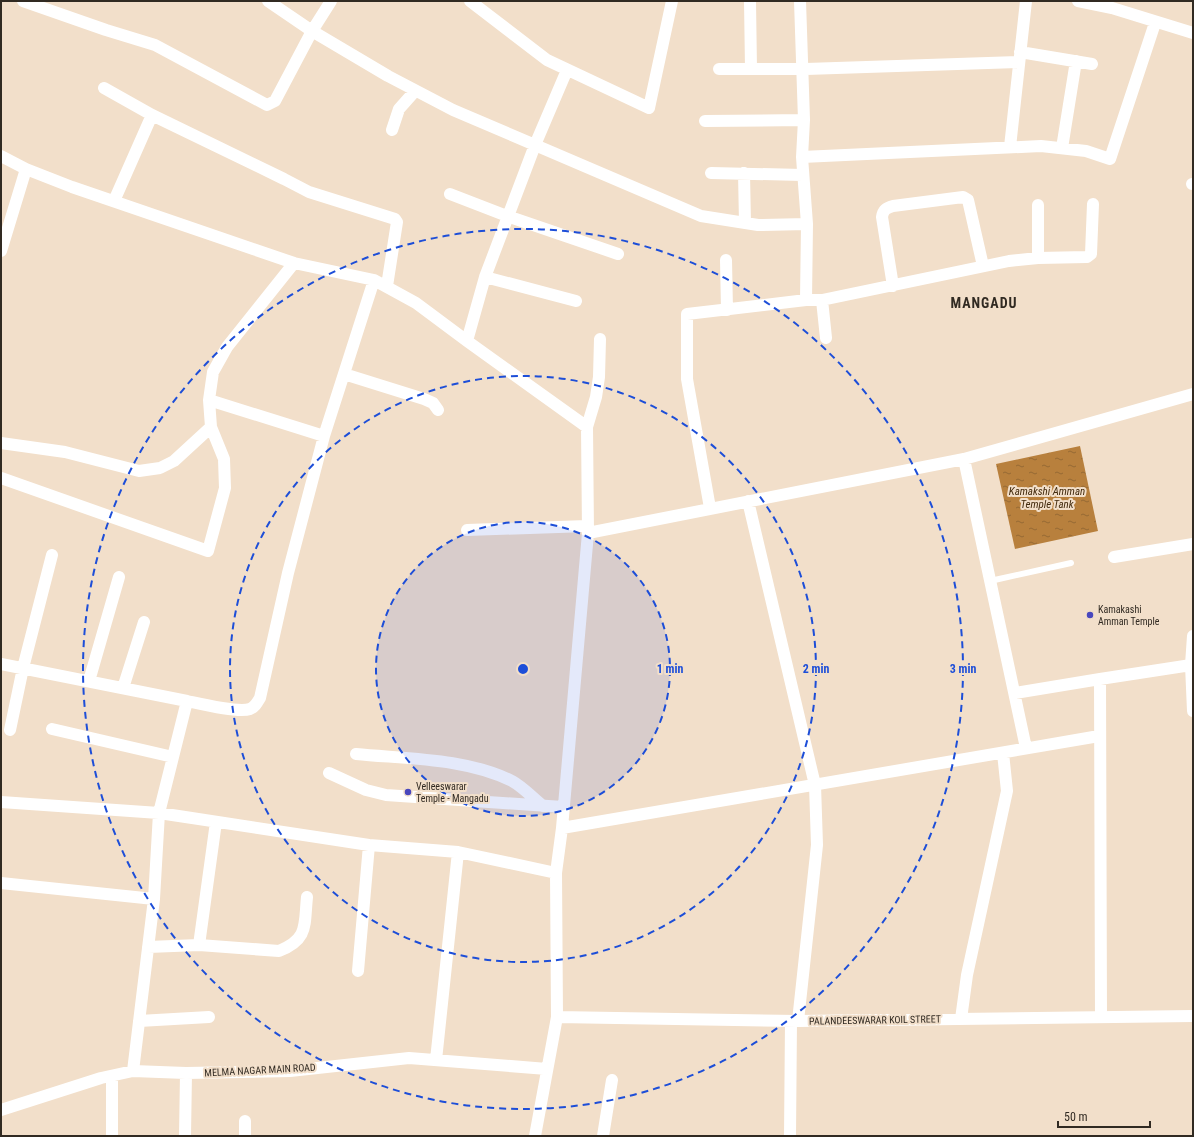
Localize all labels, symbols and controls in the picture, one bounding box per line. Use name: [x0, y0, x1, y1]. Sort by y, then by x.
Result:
district label: MANGADU: [950, 295, 1018, 311]
water label: Kamakshi Amman Temple Tank: [1009, 485, 1085, 511]
place label: Kamakashi Amman Temple: [1098, 604, 1160, 627]
marker: Kamakashi Amman Temple: [1085, 610, 1095, 620]
centre of rings: [516, 662, 530, 676]
text: 1 min: [657, 662, 683, 676]
text: 2 min: [803, 662, 829, 676]
text: 3 min: [950, 662, 976, 676]
place label: Velleeswarar Temple - Mangadu: [416, 781, 489, 804]
marker: Velleeswarar Temple - Mangadu: [403, 787, 413, 797]
street label: PALANDEESWARAR KOIL STREET: [809, 1013, 941, 1027]
street label: MELMA NAGAR MAIN ROAD: [204, 1062, 316, 1078]
scale bar: [1058, 1103, 1150, 1129]
text: 50 m: [1064, 1110, 1088, 1124]

